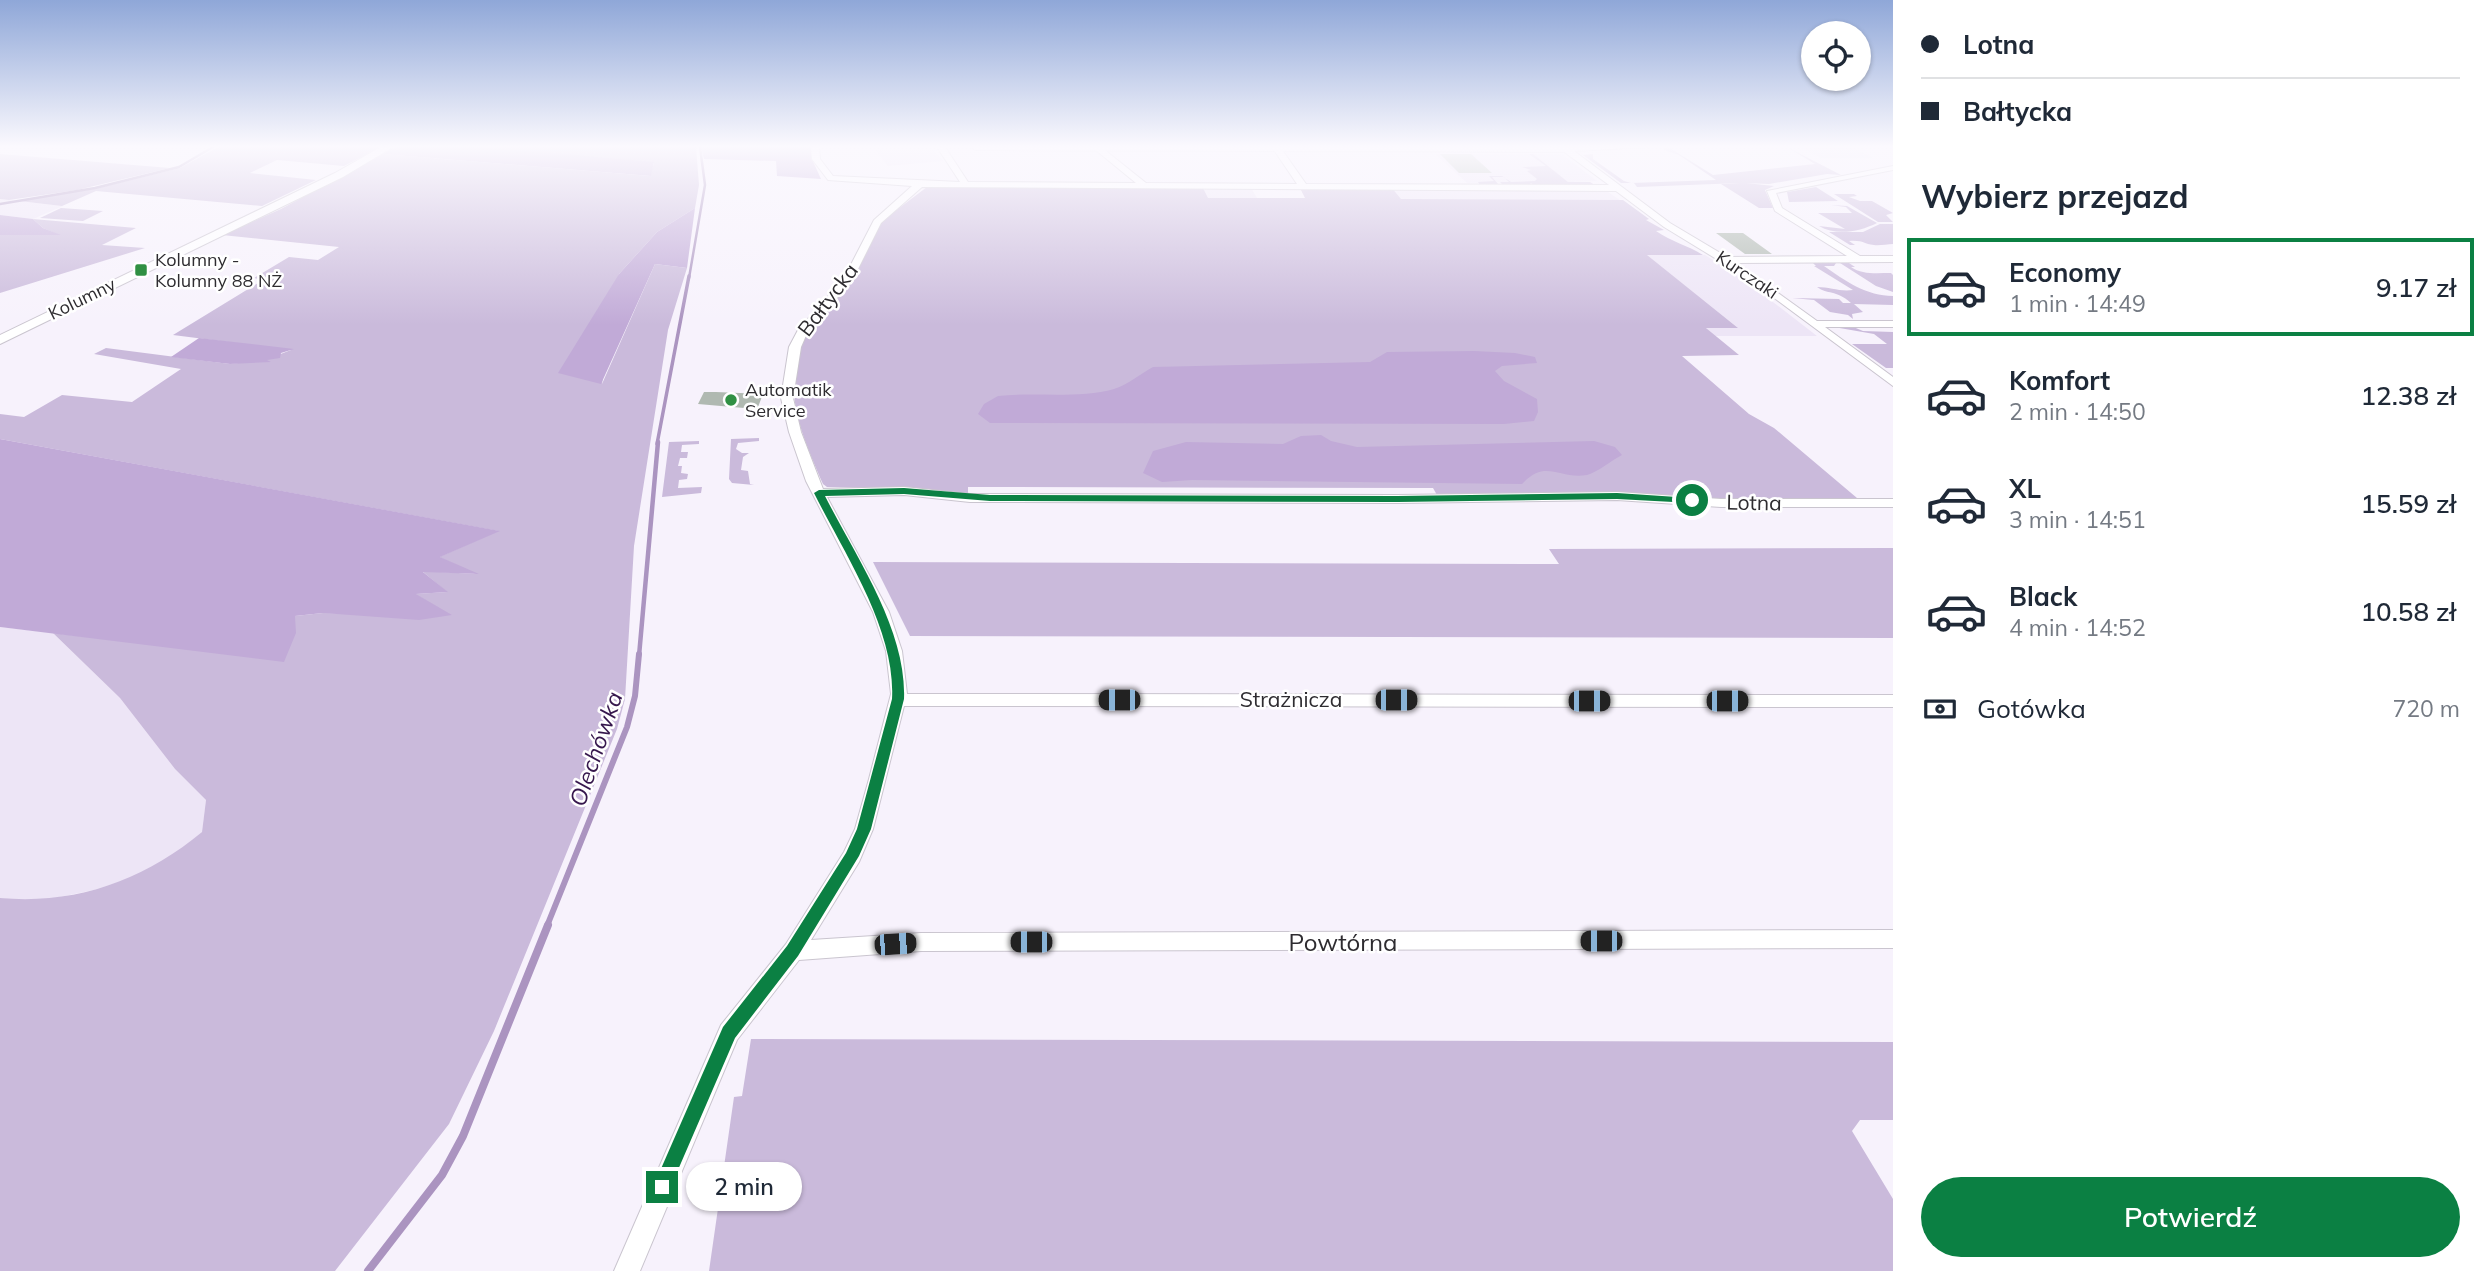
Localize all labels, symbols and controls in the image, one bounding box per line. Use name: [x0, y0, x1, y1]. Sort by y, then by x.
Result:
map controls: [1801, 21, 1871, 91]
button: locate: [1801, 21, 1871, 91]
text: Lotna: [1963, 28, 2034, 61]
text: Bałtycka: [1963, 95, 2072, 128]
text: Wybierz przejazd: [1921, 176, 2189, 216]
street label: Kurczaki: [1712, 245, 1783, 304]
place label: Kolumny - Kolumny 88 NŻ: [155, 248, 282, 292]
icon: car: [1925, 256, 1988, 319]
text: Economy: [2009, 256, 2121, 289]
street label: Bałtycka: [791, 258, 863, 341]
marker: Kolumny - Kolumny 88 NŻ: [133, 262, 149, 278]
text: 9.17 zł: [2376, 271, 2456, 304]
street label: Kolumny: [44, 272, 120, 325]
text: 1 min · 14:49: [2009, 289, 2146, 318]
icon: car: [1925, 364, 1988, 427]
text: Komfort: [2009, 364, 2110, 397]
place label: Automatik Service: [745, 378, 832, 422]
text: 12.38 zł: [2360, 379, 2456, 412]
marker: Automatik Service: [723, 392, 739, 408]
text: 2 min · 14:50: [2009, 397, 2146, 426]
icon: car: [1925, 472, 1988, 535]
text: XL: [2009, 472, 2041, 505]
route start: [1676, 484, 1708, 516]
text: 15.59 zł: [2360, 487, 2456, 520]
street label: Lotna: [1726, 489, 1782, 515]
text: 3 min · 14:51: [2009, 505, 2146, 534]
icon: car: [1925, 580, 1988, 643]
text: Black: [2009, 580, 2077, 613]
text: 10.58 zł: [2360, 595, 2456, 628]
text: 4 min · 14:52: [2009, 613, 2146, 642]
street label: Strażnicza: [1240, 686, 1342, 712]
water label: Olechówka: [562, 688, 629, 810]
car: [1099, 690, 1141, 711]
car: [1376, 690, 1418, 711]
icon: cash: [1921, 690, 1959, 728]
car: [1569, 691, 1611, 712]
car: [1707, 691, 1749, 712]
text: Gotówka: [1977, 692, 2086, 725]
text: 720 m: [2392, 694, 2460, 723]
street label: Powtórna: [1289, 927, 1397, 957]
car: [1581, 931, 1623, 952]
car: [874, 932, 917, 956]
car: [1011, 932, 1053, 953]
callout: 2 min: [686, 1162, 802, 1212]
route end: [646, 1171, 678, 1203]
text: 2 min: [714, 1172, 774, 1201]
button: Potwierdź: [1921, 1177, 2460, 1257]

